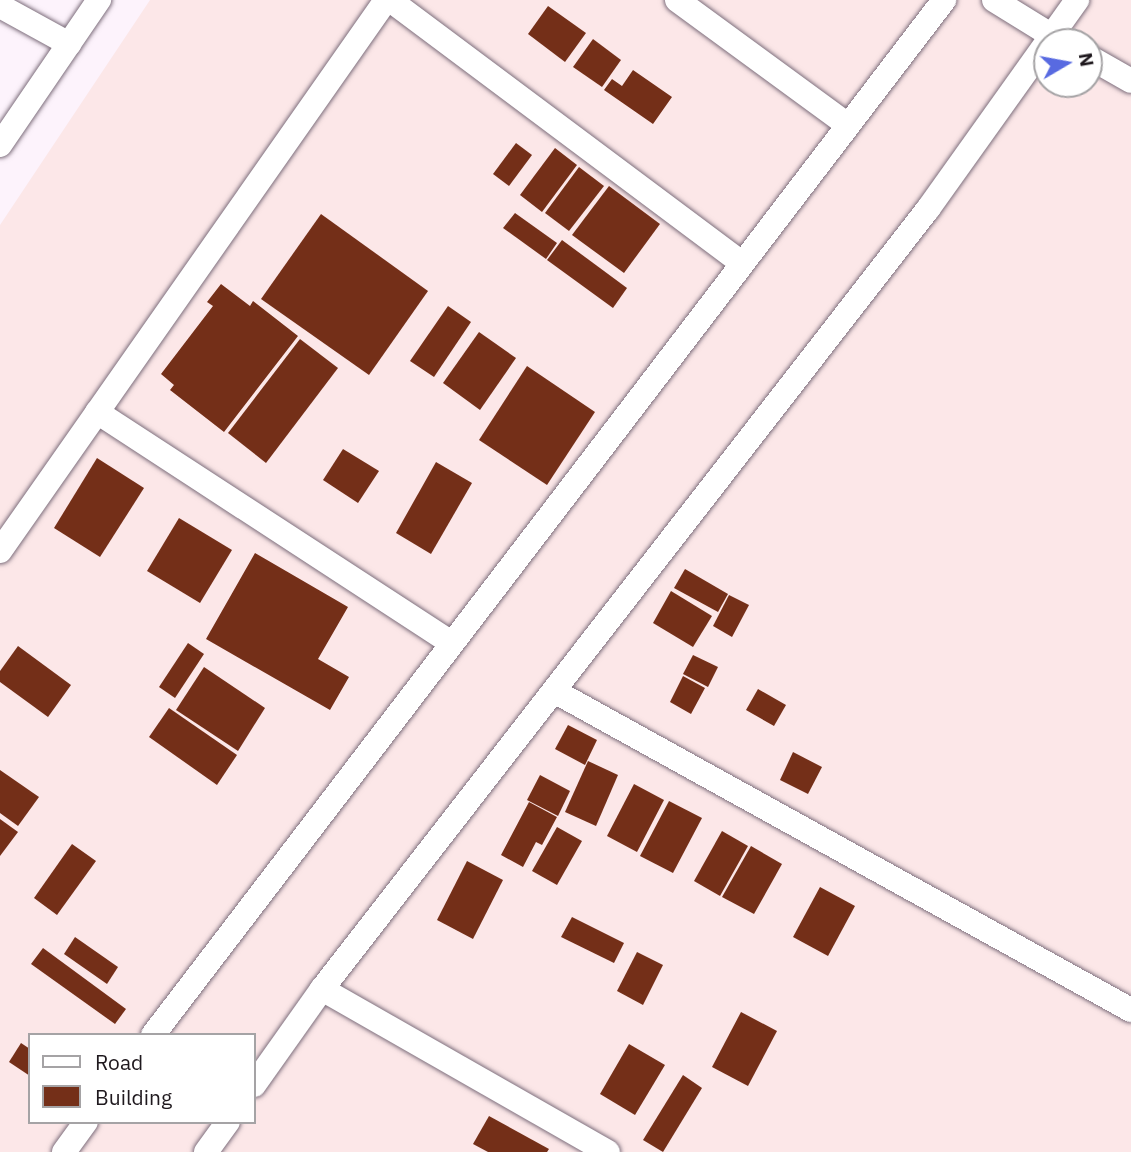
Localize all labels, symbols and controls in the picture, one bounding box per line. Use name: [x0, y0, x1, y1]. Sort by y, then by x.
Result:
north arrow: [1033, 28, 1103, 98]
text: N: [1074, 51, 1100, 69]
legend: [28, 1033, 256, 1124]
text: Road: [95, 1048, 143, 1076]
text: Building: [95, 1083, 172, 1111]

